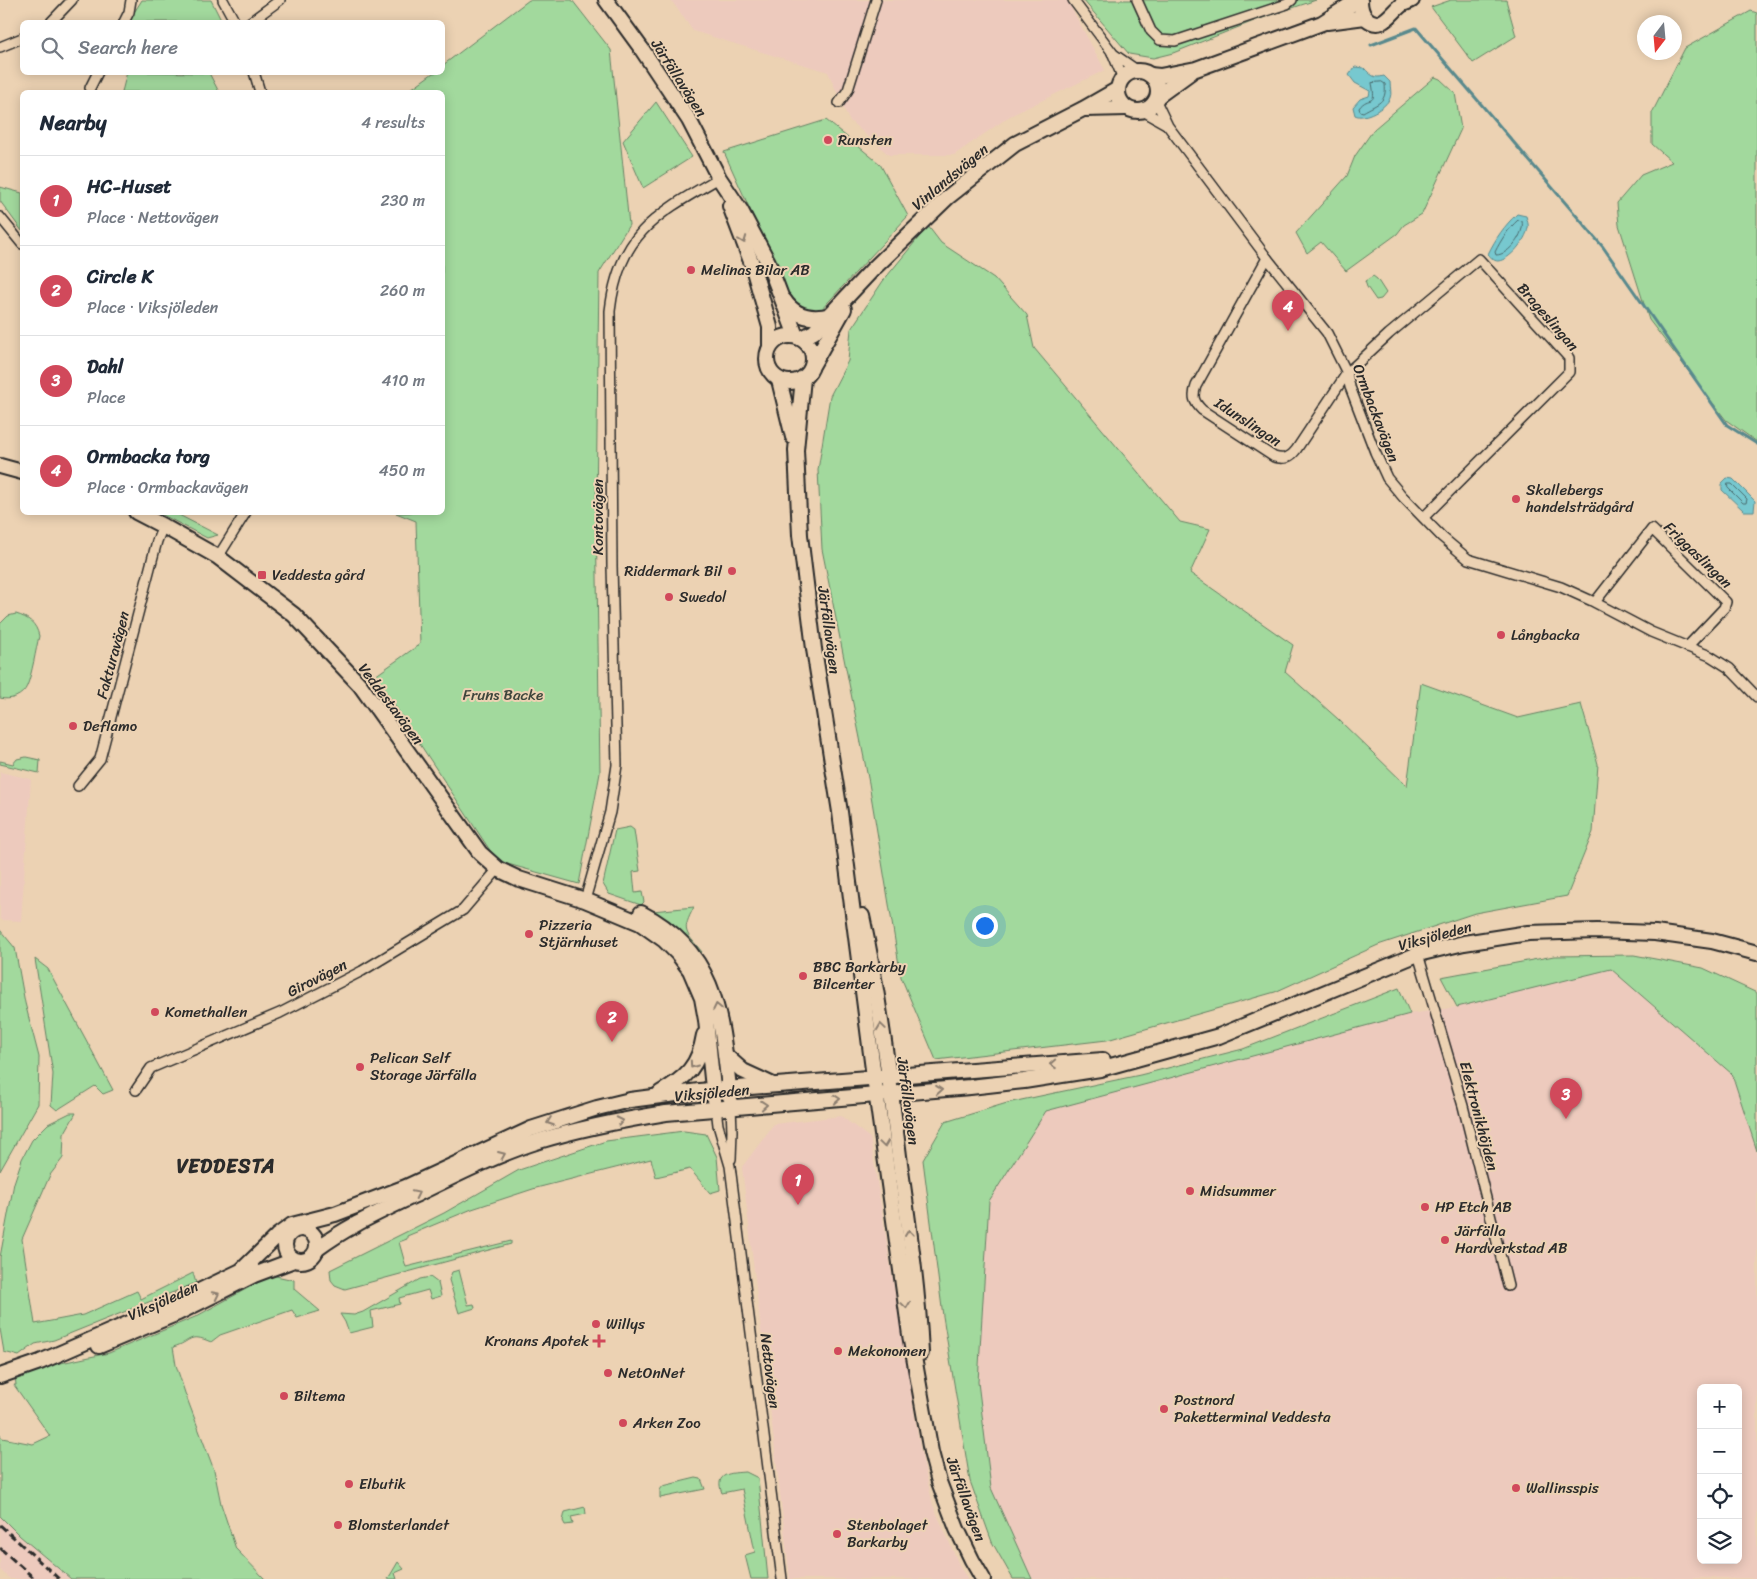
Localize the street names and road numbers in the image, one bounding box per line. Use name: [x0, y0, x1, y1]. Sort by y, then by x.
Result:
street label: Järfällavägen: [643, 33, 714, 122]
street label: Vinlandsvägen: [906, 137, 994, 217]
street label: Brageslingan: [1511, 277, 1585, 357]
street label: Ormbackavägen: [1345, 360, 1407, 466]
street label: Idunslingan: [1208, 390, 1287, 454]
street label: Kontovägen: [585, 479, 611, 555]
street label: Friggaslingan: [1657, 515, 1739, 595]
street label: Järfällavägen: [810, 583, 848, 676]
street label: Fakturavägen: [89, 608, 137, 702]
street label: Veddestavägen: [351, 657, 431, 751]
street label: Viksjöleden: [1395, 914, 1475, 958]
street label: Girovägen: [282, 952, 352, 1004]
street label: Järfällavägen: [889, 1054, 927, 1147]
street label: Elektronikhöjden: [1452, 1058, 1506, 1174]
street label: Viksjöleden: [673, 1077, 751, 1109]
street label: Viksjöleden: [123, 1274, 203, 1328]
street label: Nettovägen: [752, 1332, 788, 1410]
street label: Järfällavägen: [938, 1452, 993, 1545]

